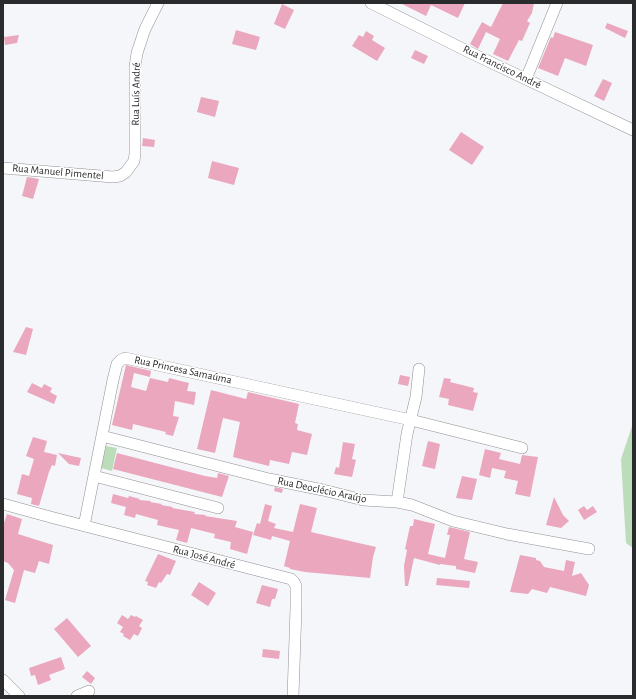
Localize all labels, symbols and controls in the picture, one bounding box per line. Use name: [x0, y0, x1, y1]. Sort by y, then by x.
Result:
street label: Rua Francisco André: [461, 42, 543, 92]
street label: Rua Luís André: [129, 62, 143, 126]
street label: Rua Manuel Pimentel: [12, 161, 104, 183]
street label: Rua Princesa Samaúma: [133, 353, 233, 387]
street label: Rua Deoclécio Araújo: [276, 474, 368, 506]
street label: Rua José André: [171, 542, 237, 572]

